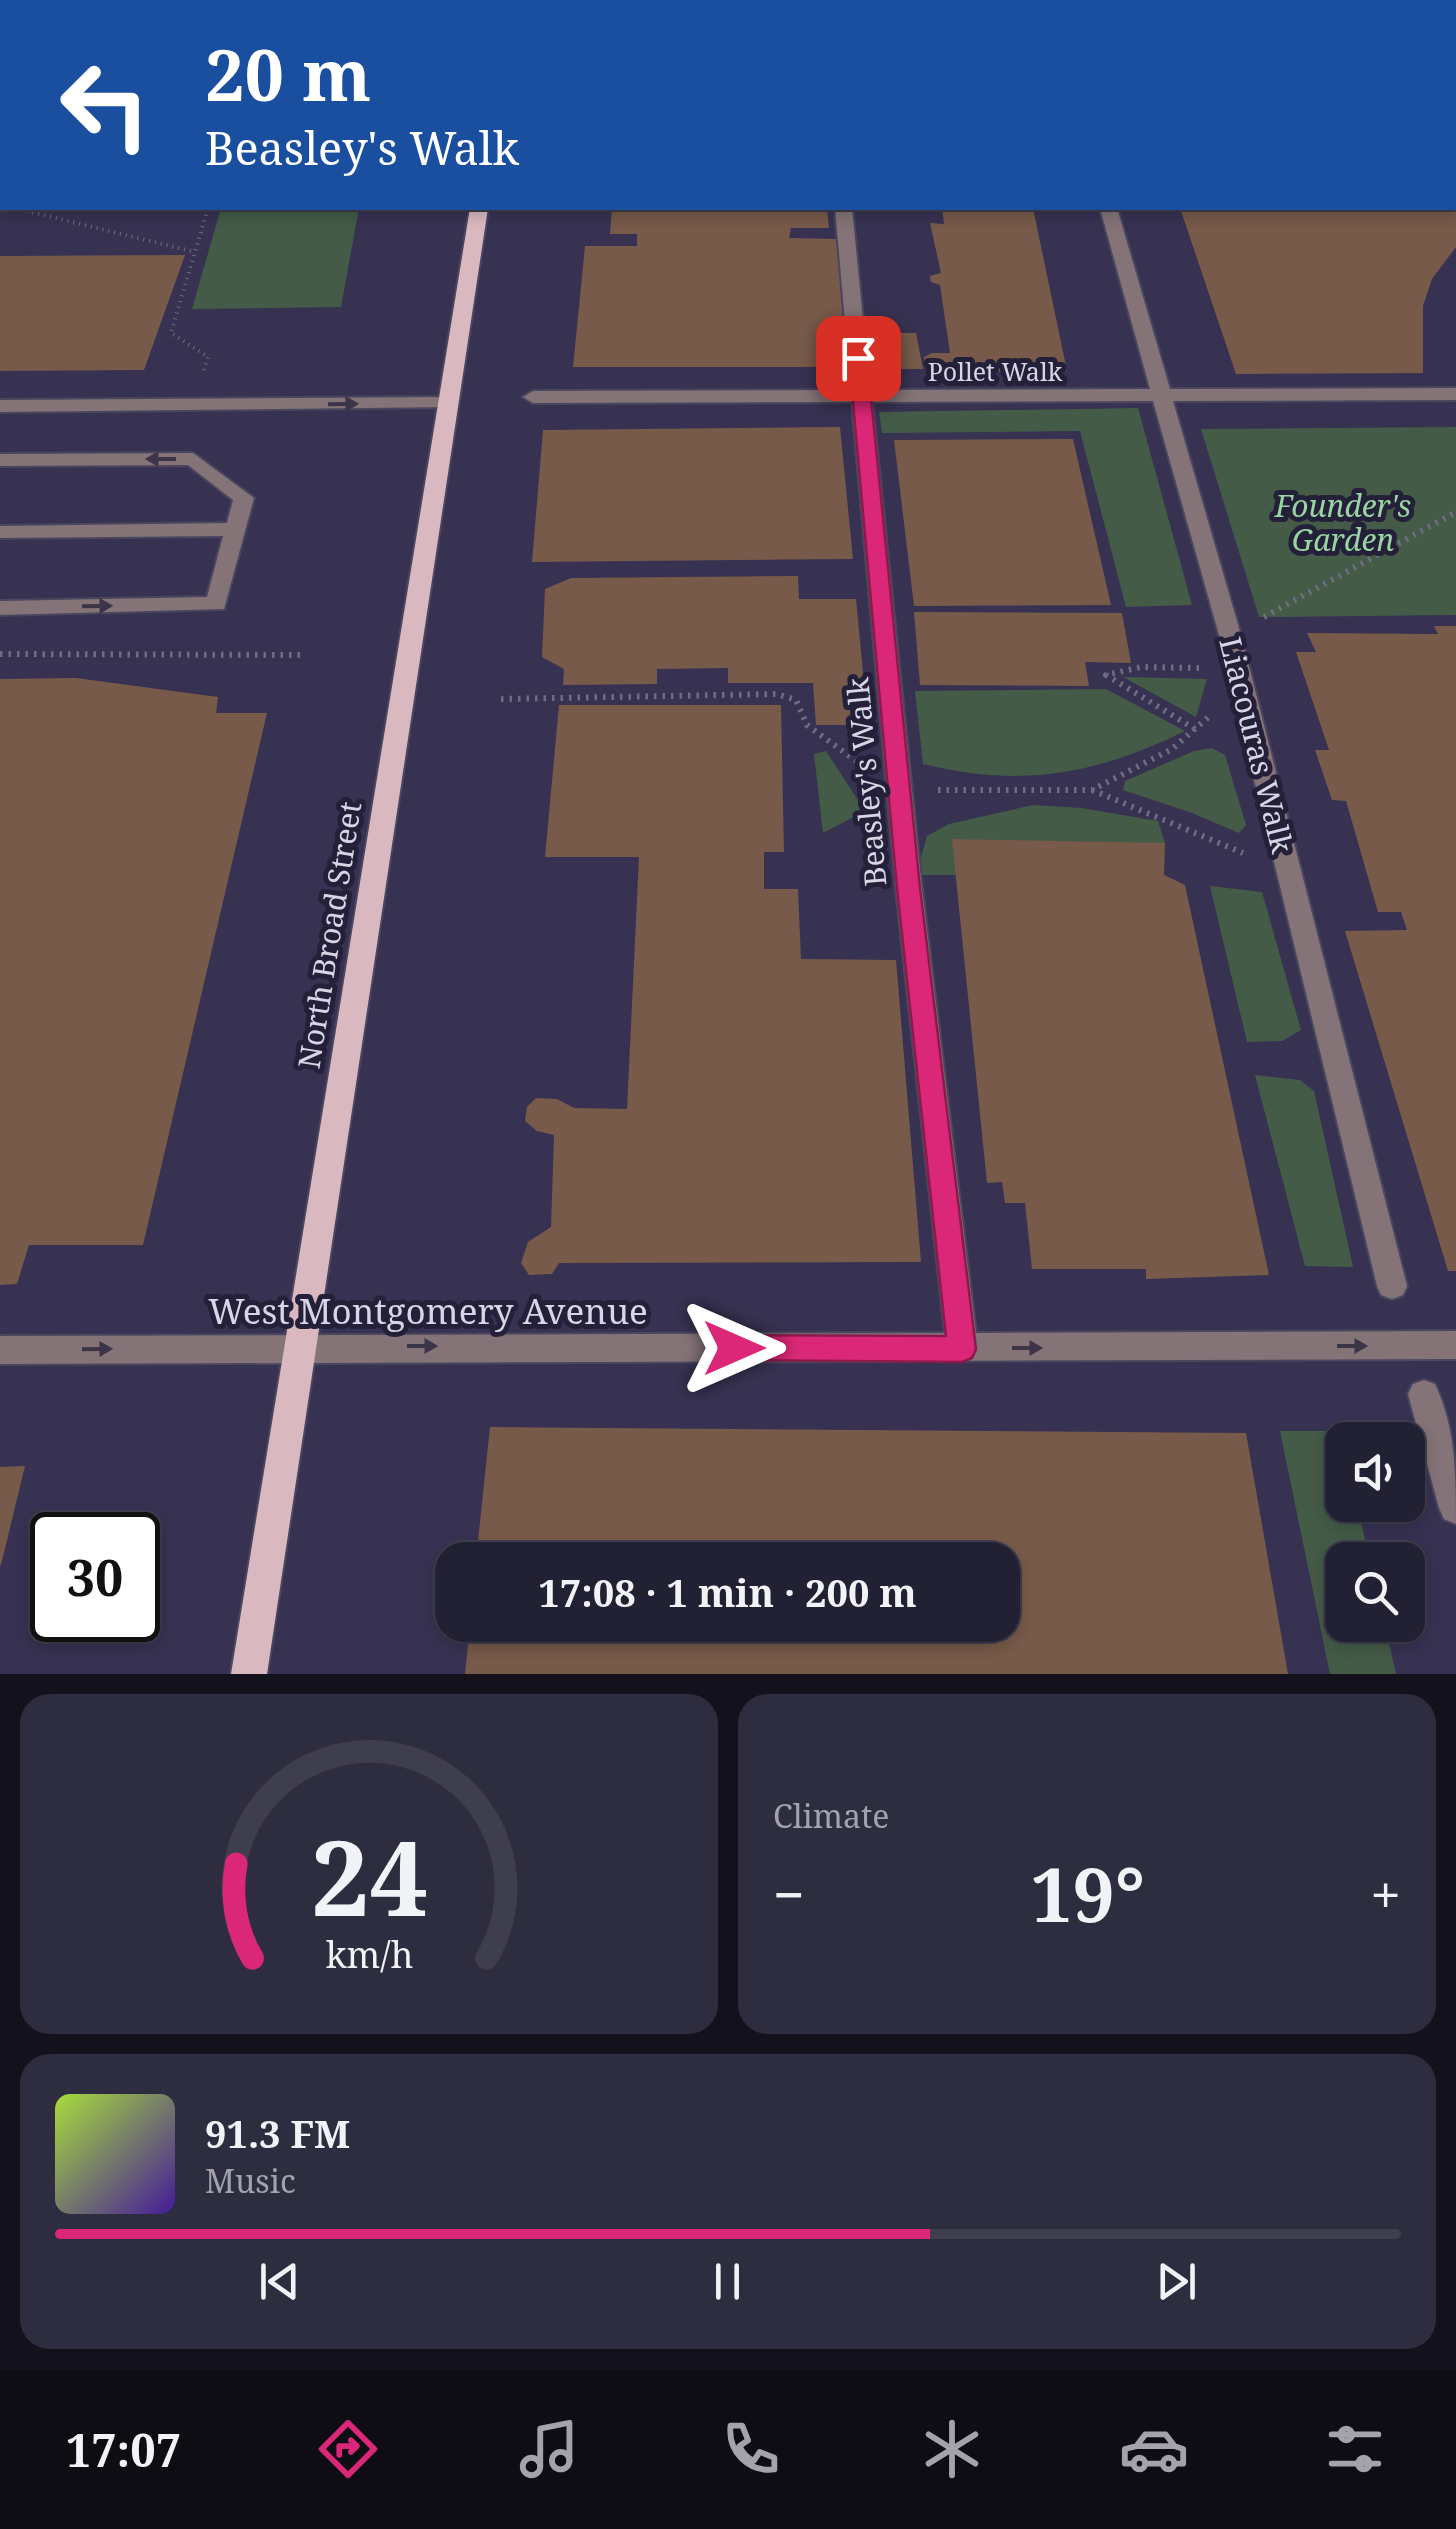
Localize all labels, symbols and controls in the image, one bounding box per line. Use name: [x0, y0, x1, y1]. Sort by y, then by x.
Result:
text: 20 m: [205, 26, 371, 122]
icon: left: [40, 40, 170, 170]
text: Beasley's Walk: [205, 117, 519, 178]
pin: [816, 316, 901, 401]
icon: arrive: [831, 331, 886, 386]
street label: Pollet Walk: [928, 354, 1063, 388]
one-way arrow: [327, 396, 359, 412]
one-way arrow: [144, 451, 176, 467]
park label: Founder's Garden: [1274, 485, 1411, 560]
one-way arrow: [82, 598, 114, 614]
street label: Liacouras Walk: [1210, 633, 1304, 858]
street label: Beasley's Walk: [836, 675, 896, 888]
street label: North Broad Street: [288, 799, 370, 1071]
street label: West Montgomery Avenue: [208, 1287, 648, 1334]
position arrow: [682, 1296, 786, 1400]
one-way arrow: [407, 1338, 439, 1354]
one-way arrow: [1337, 1338, 1369, 1354]
one-way arrow: [1012, 1340, 1044, 1356]
one-way arrow: [82, 1341, 114, 1357]
map controls: [1325, 1422, 1425, 1642]
button: sound: [1325, 1422, 1425, 1522]
speed limit sign: 30: [30, 1512, 160, 1642]
button: search: [1325, 1542, 1425, 1642]
text: 17:08 · 1 min · 200 m: [538, 1566, 917, 1618]
text: Climate: [773, 1794, 889, 1837]
text: 24: [310, 1805, 428, 1946]
text: 19°: [1030, 1842, 1145, 1944]
text: −: [773, 1856, 805, 1931]
text: +: [1370, 1856, 1401, 1931]
text: km/h: [325, 1930, 413, 1978]
text: 91.3 FM: [205, 2107, 350, 2159]
text: Music: [205, 2159, 296, 2202]
icon: previous: [252, 2254, 307, 2309]
icon: pause: [700, 2254, 755, 2309]
icon: next: [1149, 2254, 1204, 2309]
icon: directions: [313, 2414, 383, 2484]
icon: music: [514, 2414, 584, 2484]
icon: phone: [716, 2414, 786, 2484]
icon: climate: [917, 2414, 987, 2484]
icon: car: [1119, 2414, 1189, 2484]
icon: filters: [1320, 2414, 1390, 2484]
text: 17:07: [66, 2419, 181, 2480]

